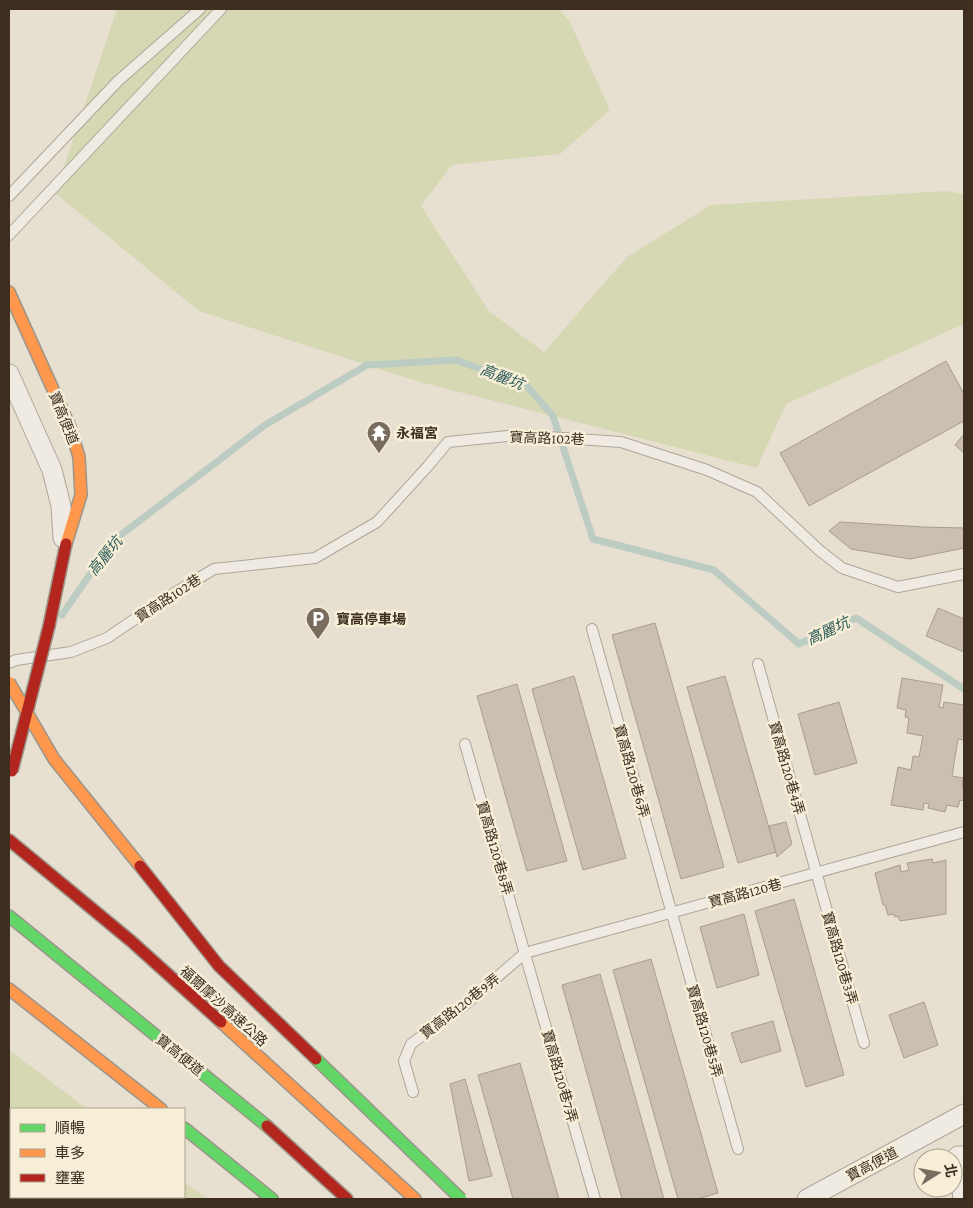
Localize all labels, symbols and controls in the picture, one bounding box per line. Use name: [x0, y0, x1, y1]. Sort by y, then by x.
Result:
water label: 高麗坑: [478, 361, 528, 393]
street label: 寶高便道: [46, 389, 82, 447]
temple icon: 永福宮: [366, 420, 392, 454]
place label: 永福宮: [396, 425, 438, 441]
street label: 寶高路102巷: [509, 429, 585, 447]
water label: 高麗坑: [85, 532, 127, 579]
street label: 寶高路102巷: [132, 571, 204, 625]
parking icon: 寶高停車場: [305, 606, 331, 640]
place label: 寶高停車場: [336, 611, 406, 627]
water label: 高麗坑: [804, 613, 854, 648]
street label: 寶高路120巷4弄: [766, 719, 808, 817]
street label: 寶高路120巷6弄: [611, 722, 653, 820]
street label: 寶高路120巷8弄: [474, 799, 516, 897]
street label: 寶高路120巷: [707, 876, 783, 910]
street label: 寶高路120巷3弄: [819, 910, 861, 1006]
street label: 福爾摩沙高速公路: [177, 963, 271, 1049]
street label: 寶高路120巷9弄: [417, 970, 503, 1042]
street label: 寶高路120巷5弄: [684, 983, 726, 1079]
street label: 寶高路120巷7弄: [539, 1028, 581, 1124]
street label: 寶高便道: [153, 1031, 207, 1079]
legend: [10, 1108, 185, 1198]
text: 順暢: [55, 1120, 85, 1136]
street label: 寶高便道: [844, 1144, 900, 1184]
text: 車多: [55, 1145, 85, 1161]
north arrow: [913, 1148, 963, 1198]
text: 北: [942, 1162, 960, 1179]
text: 壅塞: [55, 1170, 85, 1186]

